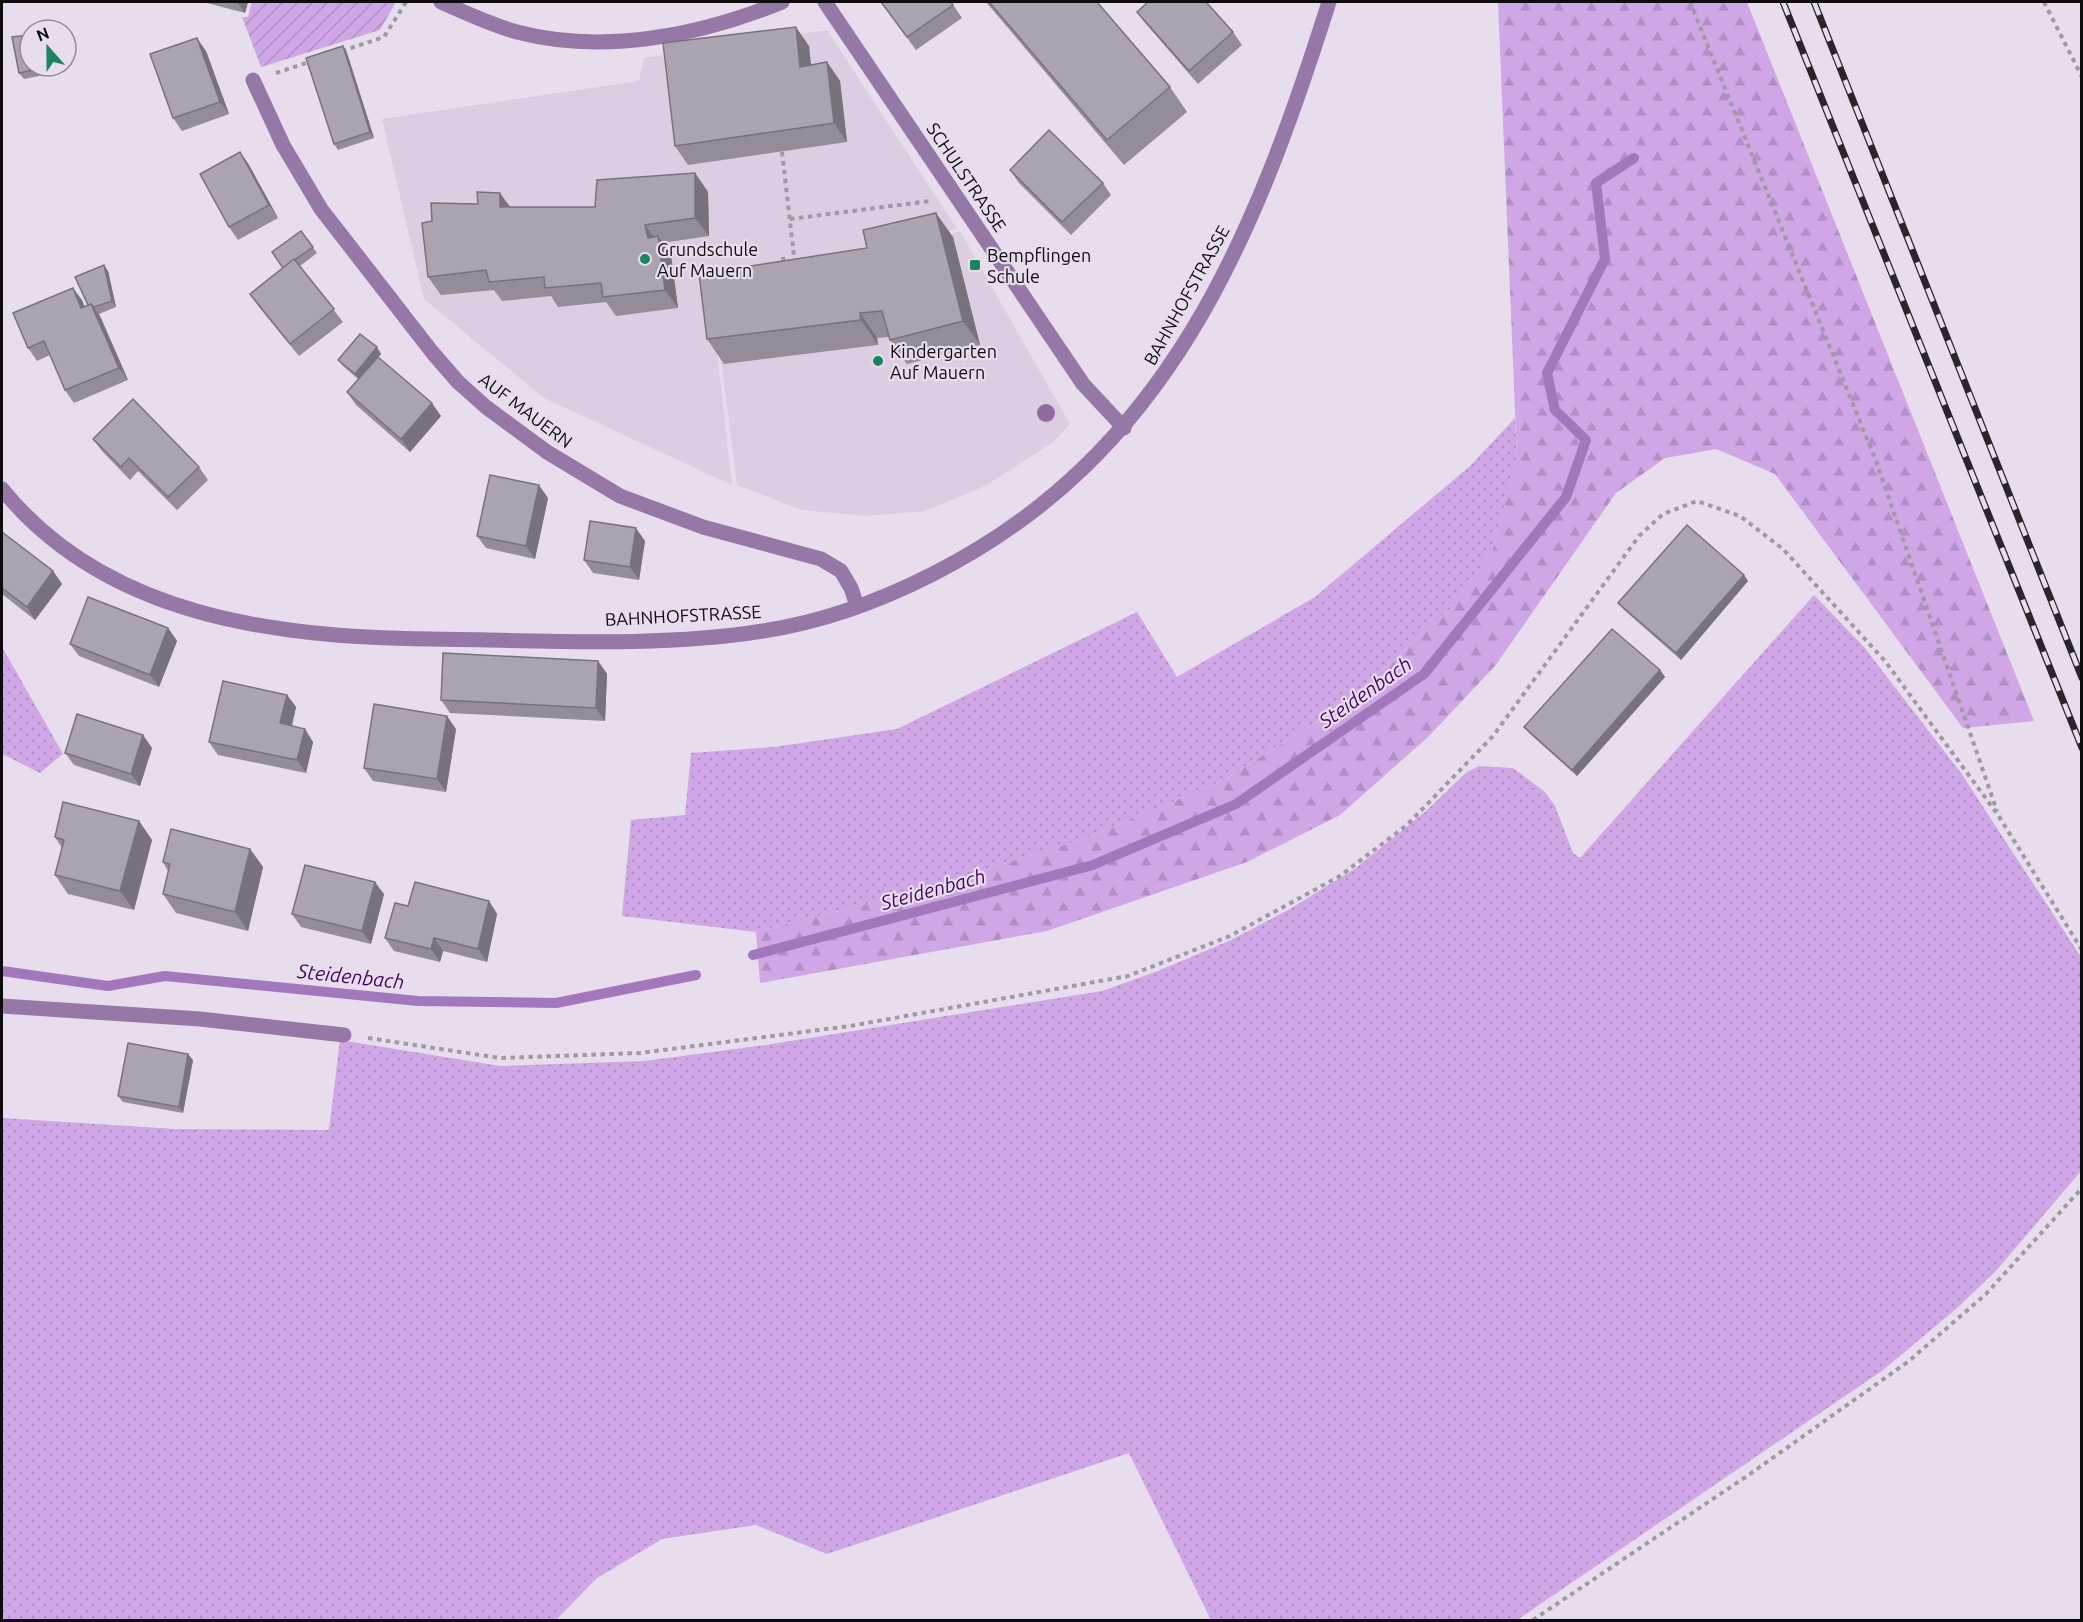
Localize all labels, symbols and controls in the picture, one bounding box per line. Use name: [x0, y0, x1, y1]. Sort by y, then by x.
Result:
north arrow: [18, 18, 78, 78]
text: N: [34, 23, 51, 45]
street label: SCHULSTRASSE: [923, 119, 1011, 235]
street label: BAHNHOFSTRASSE: [1139, 222, 1233, 368]
place label: Grundschule Auf Mauern: [657, 239, 758, 280]
place label: Bempflingen Schule: [987, 245, 1091, 286]
marker: Grundschule Auf Mauern: [638, 252, 652, 266]
marker: Bempflingen Schule: [968, 258, 982, 272]
place label: Kindergarten Auf Mauern: [890, 341, 997, 382]
marker: Kindergarten Auf Mauern: [871, 354, 885, 368]
street label: AUF MAUERN: [476, 369, 576, 451]
street label: BAHNHOFSTRASSE: [604, 601, 762, 629]
water label: Steidenbach: [1314, 652, 1416, 733]
water label: Steidenbach: [877, 864, 988, 914]
water label: Steidenbach: [295, 959, 406, 993]

